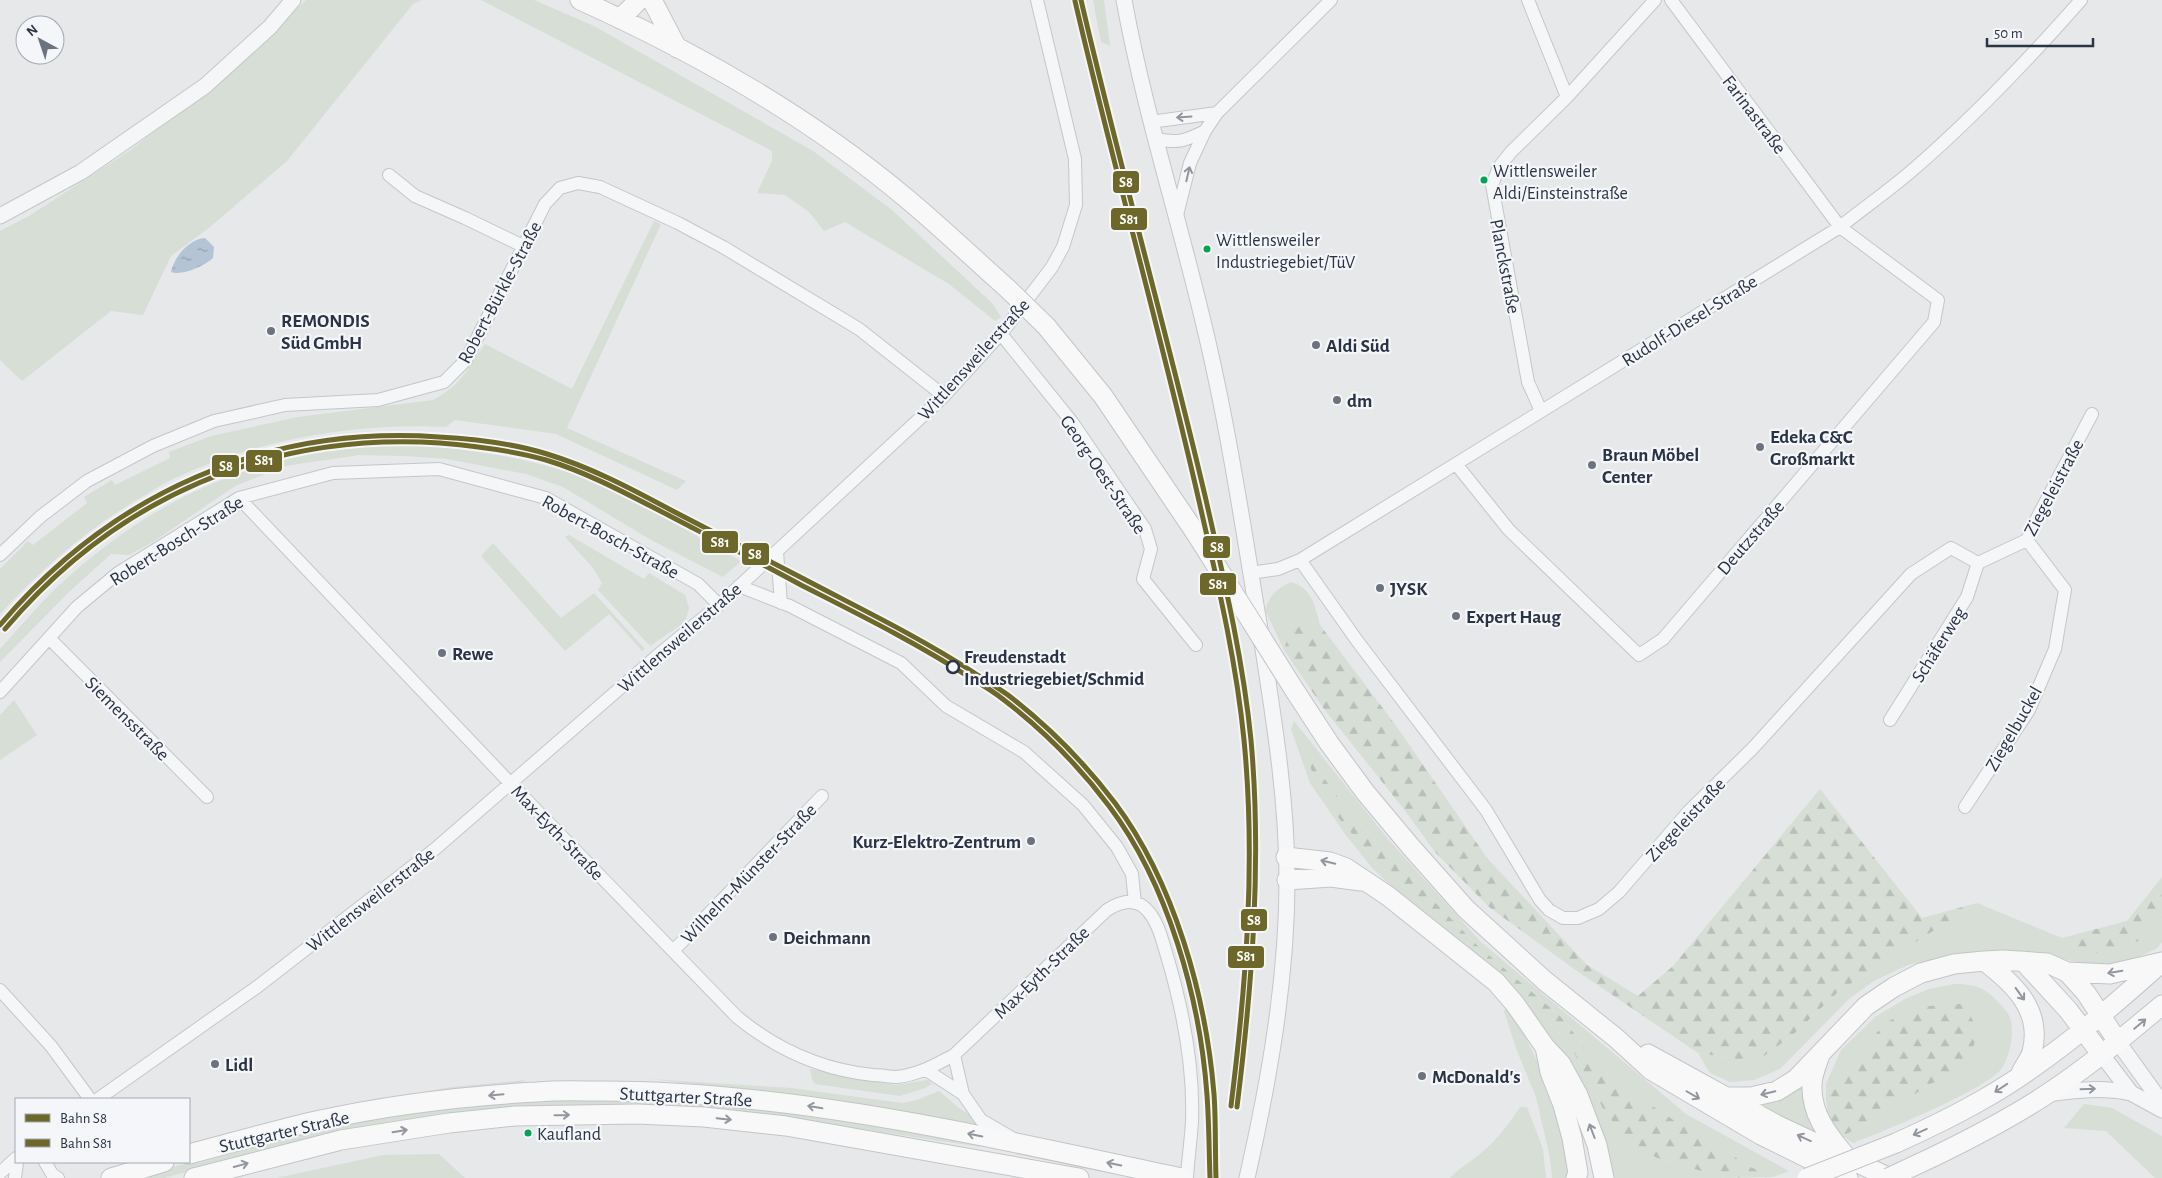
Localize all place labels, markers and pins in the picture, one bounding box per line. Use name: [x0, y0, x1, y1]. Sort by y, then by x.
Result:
place label: Wittlensweiler Aldi/Einsteinstraße: [1493, 163, 1628, 203]
marker: Wittlensweiler Aldi/Einsteinstraße: [1479, 175, 1489, 185]
place label: Wittlensweiler Industriegebiet/TüV: [1216, 232, 1356, 272]
marker: Wittlensweiler Industriegebiet/TüV: [1202, 244, 1212, 254]
place label: REMONDIS Süd GmbH: [281, 312, 370, 353]
marker: REMONDIS Süd GmbH: [265, 325, 277, 337]
place label: Aldi Süd: [1326, 337, 1390, 356]
marker: Aldi Süd: [1310, 339, 1322, 351]
place label: dm: [1347, 392, 1372, 411]
marker: dm: [1331, 394, 1343, 406]
place label: Edeka C&C Großmarkt: [1770, 428, 1855, 469]
marker: Edeka C&C Großmarkt: [1754, 441, 1766, 453]
place label: Braun Möbel Center: [1602, 446, 1699, 487]
marker: Braun Möbel Center: [1586, 459, 1598, 471]
place label: JYSK: [1390, 580, 1428, 599]
marker: JYSK: [1374, 582, 1386, 594]
place label: Expert Haug: [1466, 608, 1561, 627]
marker: Expert Haug: [1450, 610, 1462, 622]
place label: Rewe: [452, 645, 494, 664]
marker: Rewe: [436, 647, 448, 659]
place label: Freudenstadt Industriegebiet/Schmid: [964, 648, 1144, 689]
marker: Freudenstadt Industriegebiet/Schmid: [946, 660, 960, 674]
place label: Kurz-Elektro-Zentrum: [852, 833, 1021, 852]
marker: Kurz-Elektro-Zentrum: [1025, 835, 1037, 847]
place label: Deichmann: [783, 929, 871, 948]
marker: Deichmann: [767, 931, 779, 943]
place label: Lidl: [225, 1056, 253, 1075]
marker: Lidl: [209, 1058, 221, 1070]
place label: McDonald's: [1432, 1068, 1521, 1087]
marker: McDonald's: [1416, 1070, 1428, 1082]
place label: Kaufland: [537, 1126, 601, 1144]
marker: Kaufland: [523, 1128, 533, 1138]

